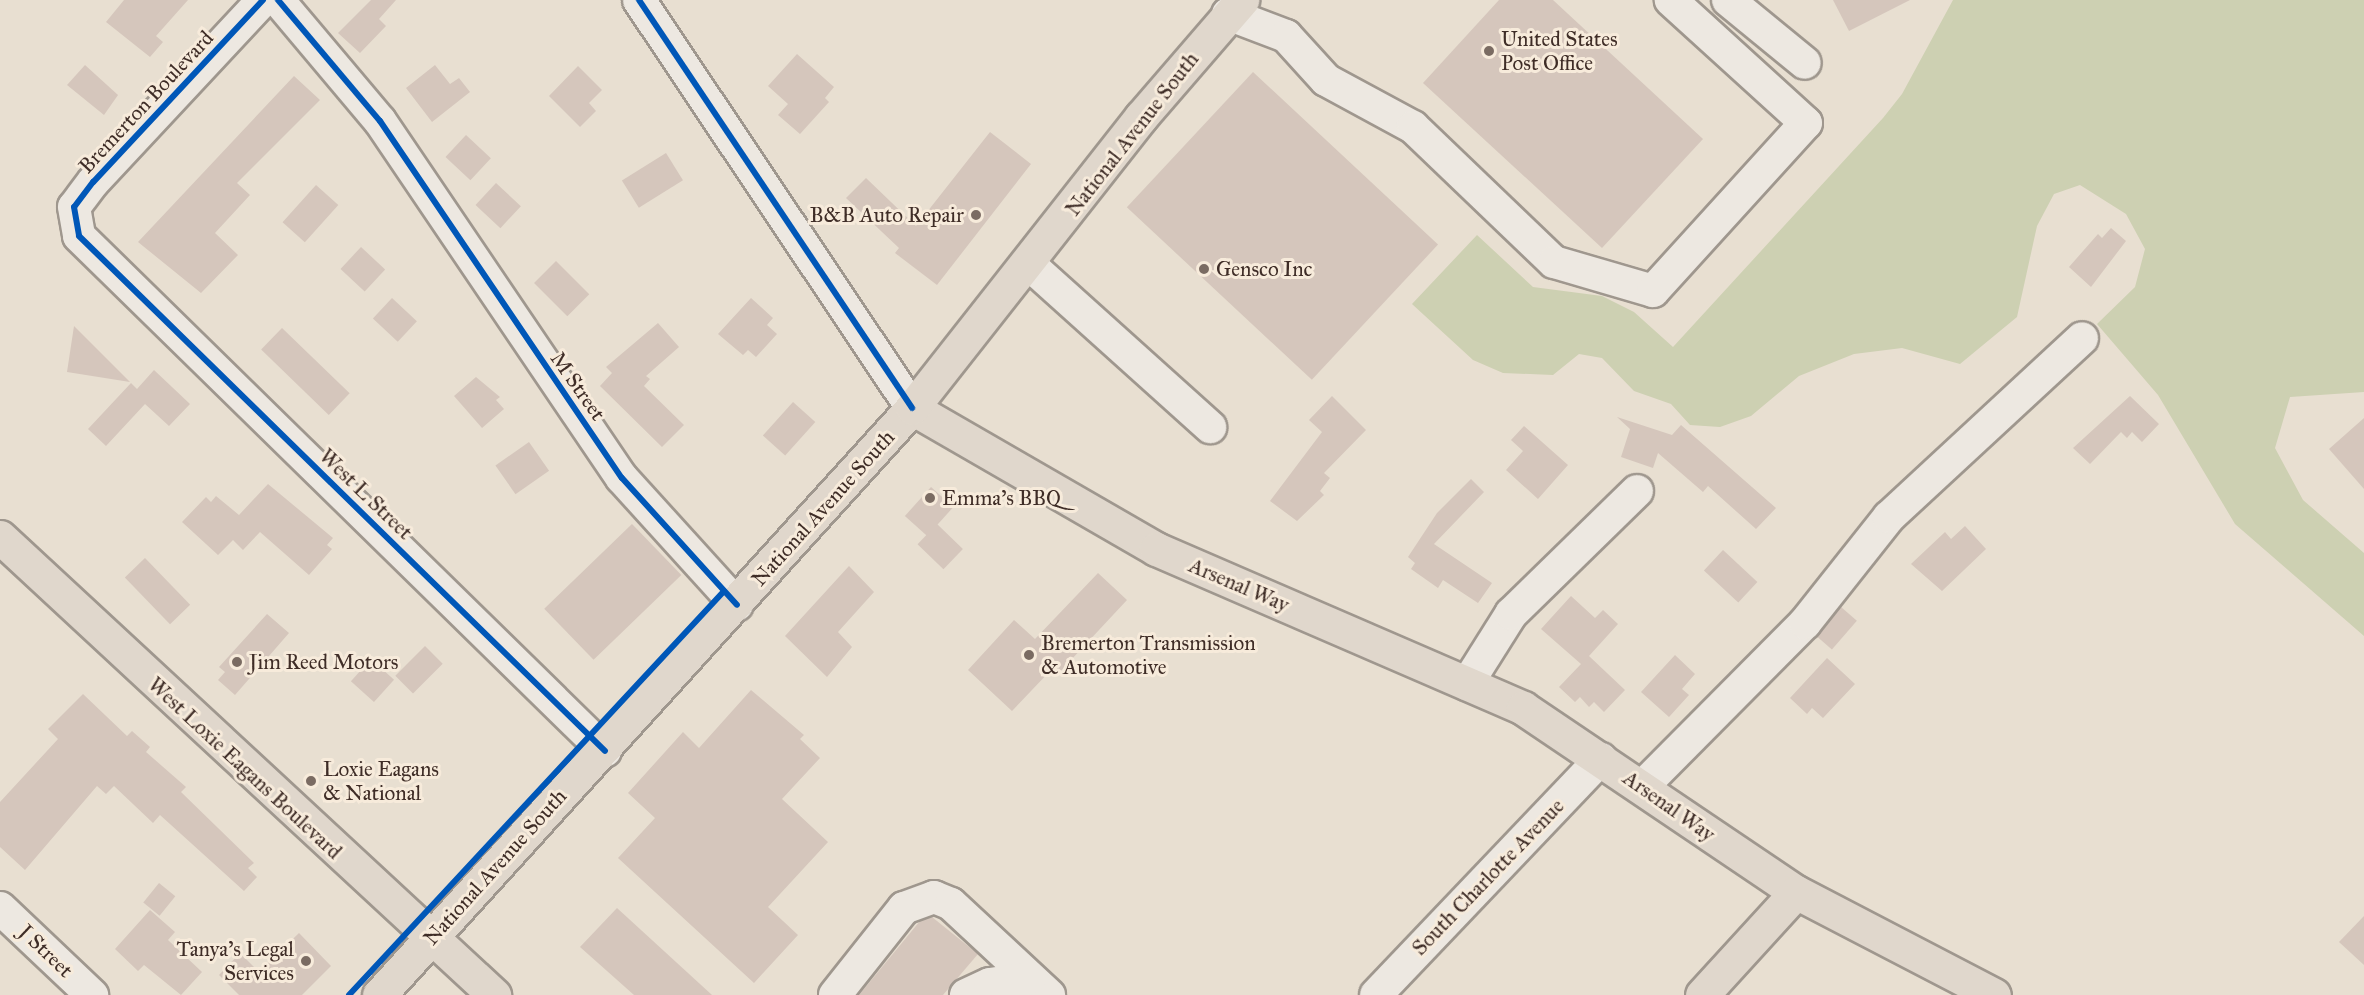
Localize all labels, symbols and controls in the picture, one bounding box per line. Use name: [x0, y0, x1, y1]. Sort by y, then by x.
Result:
street label: Bremerton Boulevard: [73, 25, 219, 179]
place label: United States Post Office: [1501, 26, 1618, 76]
marker: United States Post Office: [1482, 44, 1496, 58]
street label: National Avenue South: [1060, 47, 1204, 221]
place label: B&B Auto Repair: [810, 202, 964, 228]
marker: B&B Auto Repair: [969, 208, 983, 222]
place label: Gensco Inc: [1216, 256, 1312, 282]
marker: Gensco Inc: [1197, 262, 1211, 276]
street label: M Street: [545, 347, 611, 425]
street label: National Avenue South: [746, 425, 900, 591]
street label: West L Street: [314, 443, 418, 545]
place label: Emma's BBQ: [942, 485, 1061, 511]
marker: Emma's BBQ: [923, 491, 937, 505]
street label: Arsenal Way: [1185, 553, 1293, 617]
place label: Bremerton Transmission & Automotive: [1041, 630, 1256, 680]
marker: Bremerton Transmission & Automotive: [1022, 648, 1036, 662]
place label: Jim Reed Motors: [249, 649, 398, 675]
marker: Jim Reed Motors: [230, 655, 244, 669]
street label: West Loxie Eagans Boulevard: [143, 672, 347, 864]
place label: Loxie Eagans & National: [323, 756, 439, 806]
street label: Arsenal Way: [1618, 765, 1720, 847]
marker: Loxie Eagans & National: [304, 774, 318, 788]
street label: National Avenue South: [418, 784, 572, 950]
street label: South Charlotte Avenue: [1407, 794, 1569, 960]
street label: J Street: [14, 919, 78, 983]
place label: Tanya's Legal Services: [177, 936, 294, 986]
marker: Tanya's Legal Services: [299, 954, 313, 968]

